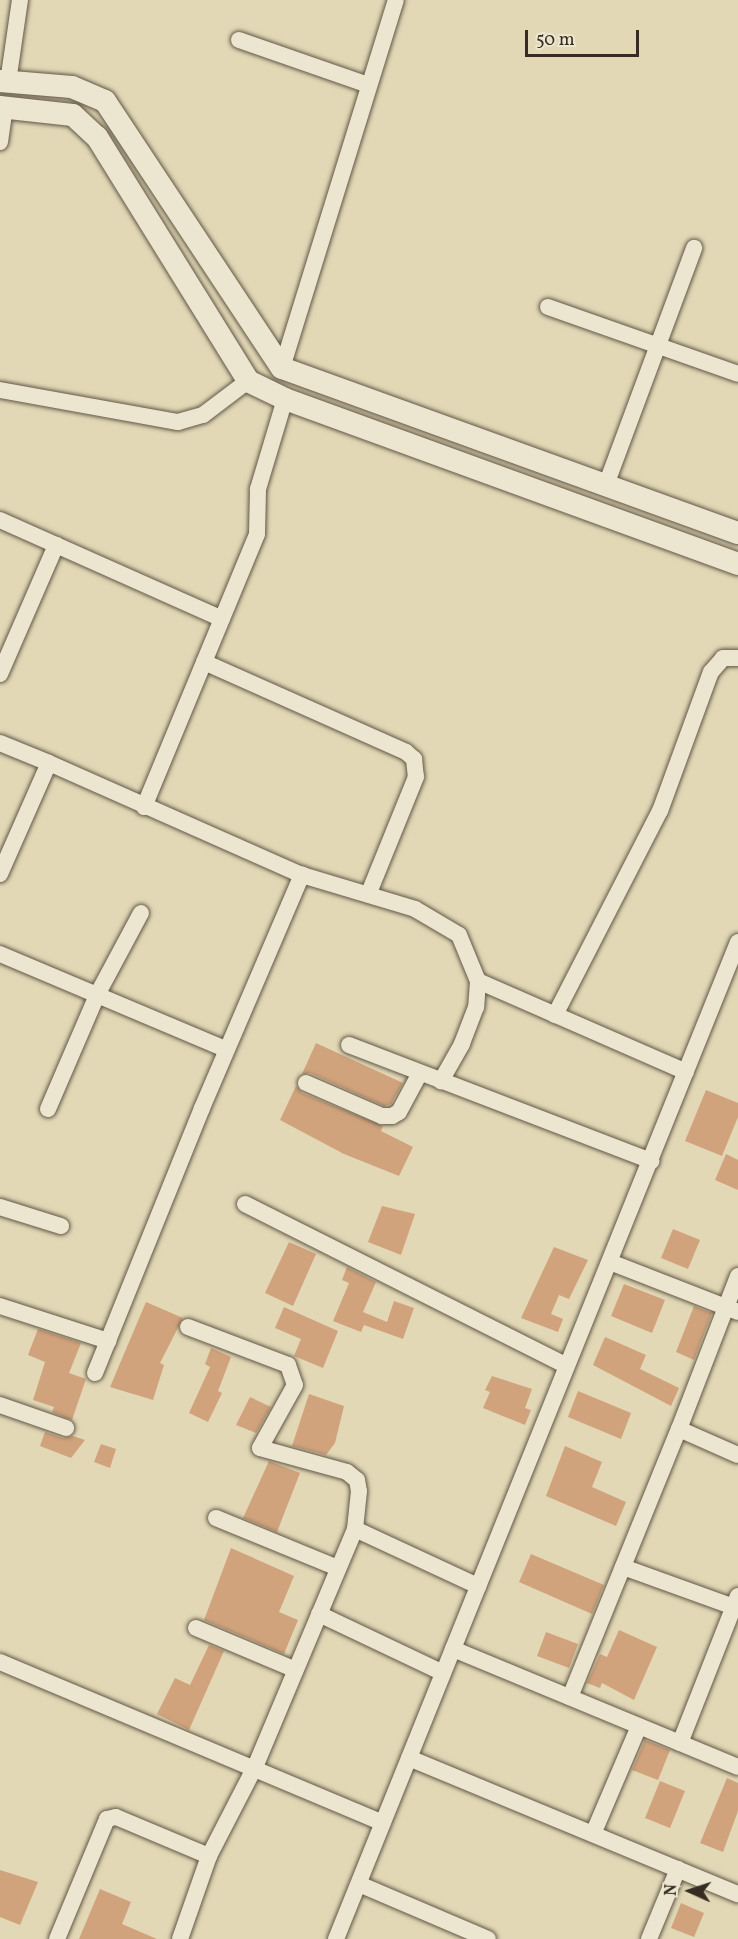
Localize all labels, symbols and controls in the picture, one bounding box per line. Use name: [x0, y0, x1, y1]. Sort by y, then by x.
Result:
scale bar: [528, 18, 642, 56]
text: 50 m: [536, 28, 575, 53]
north arrow: [660, 1861, 720, 1921]
text: N: [661, 1884, 683, 1896]

